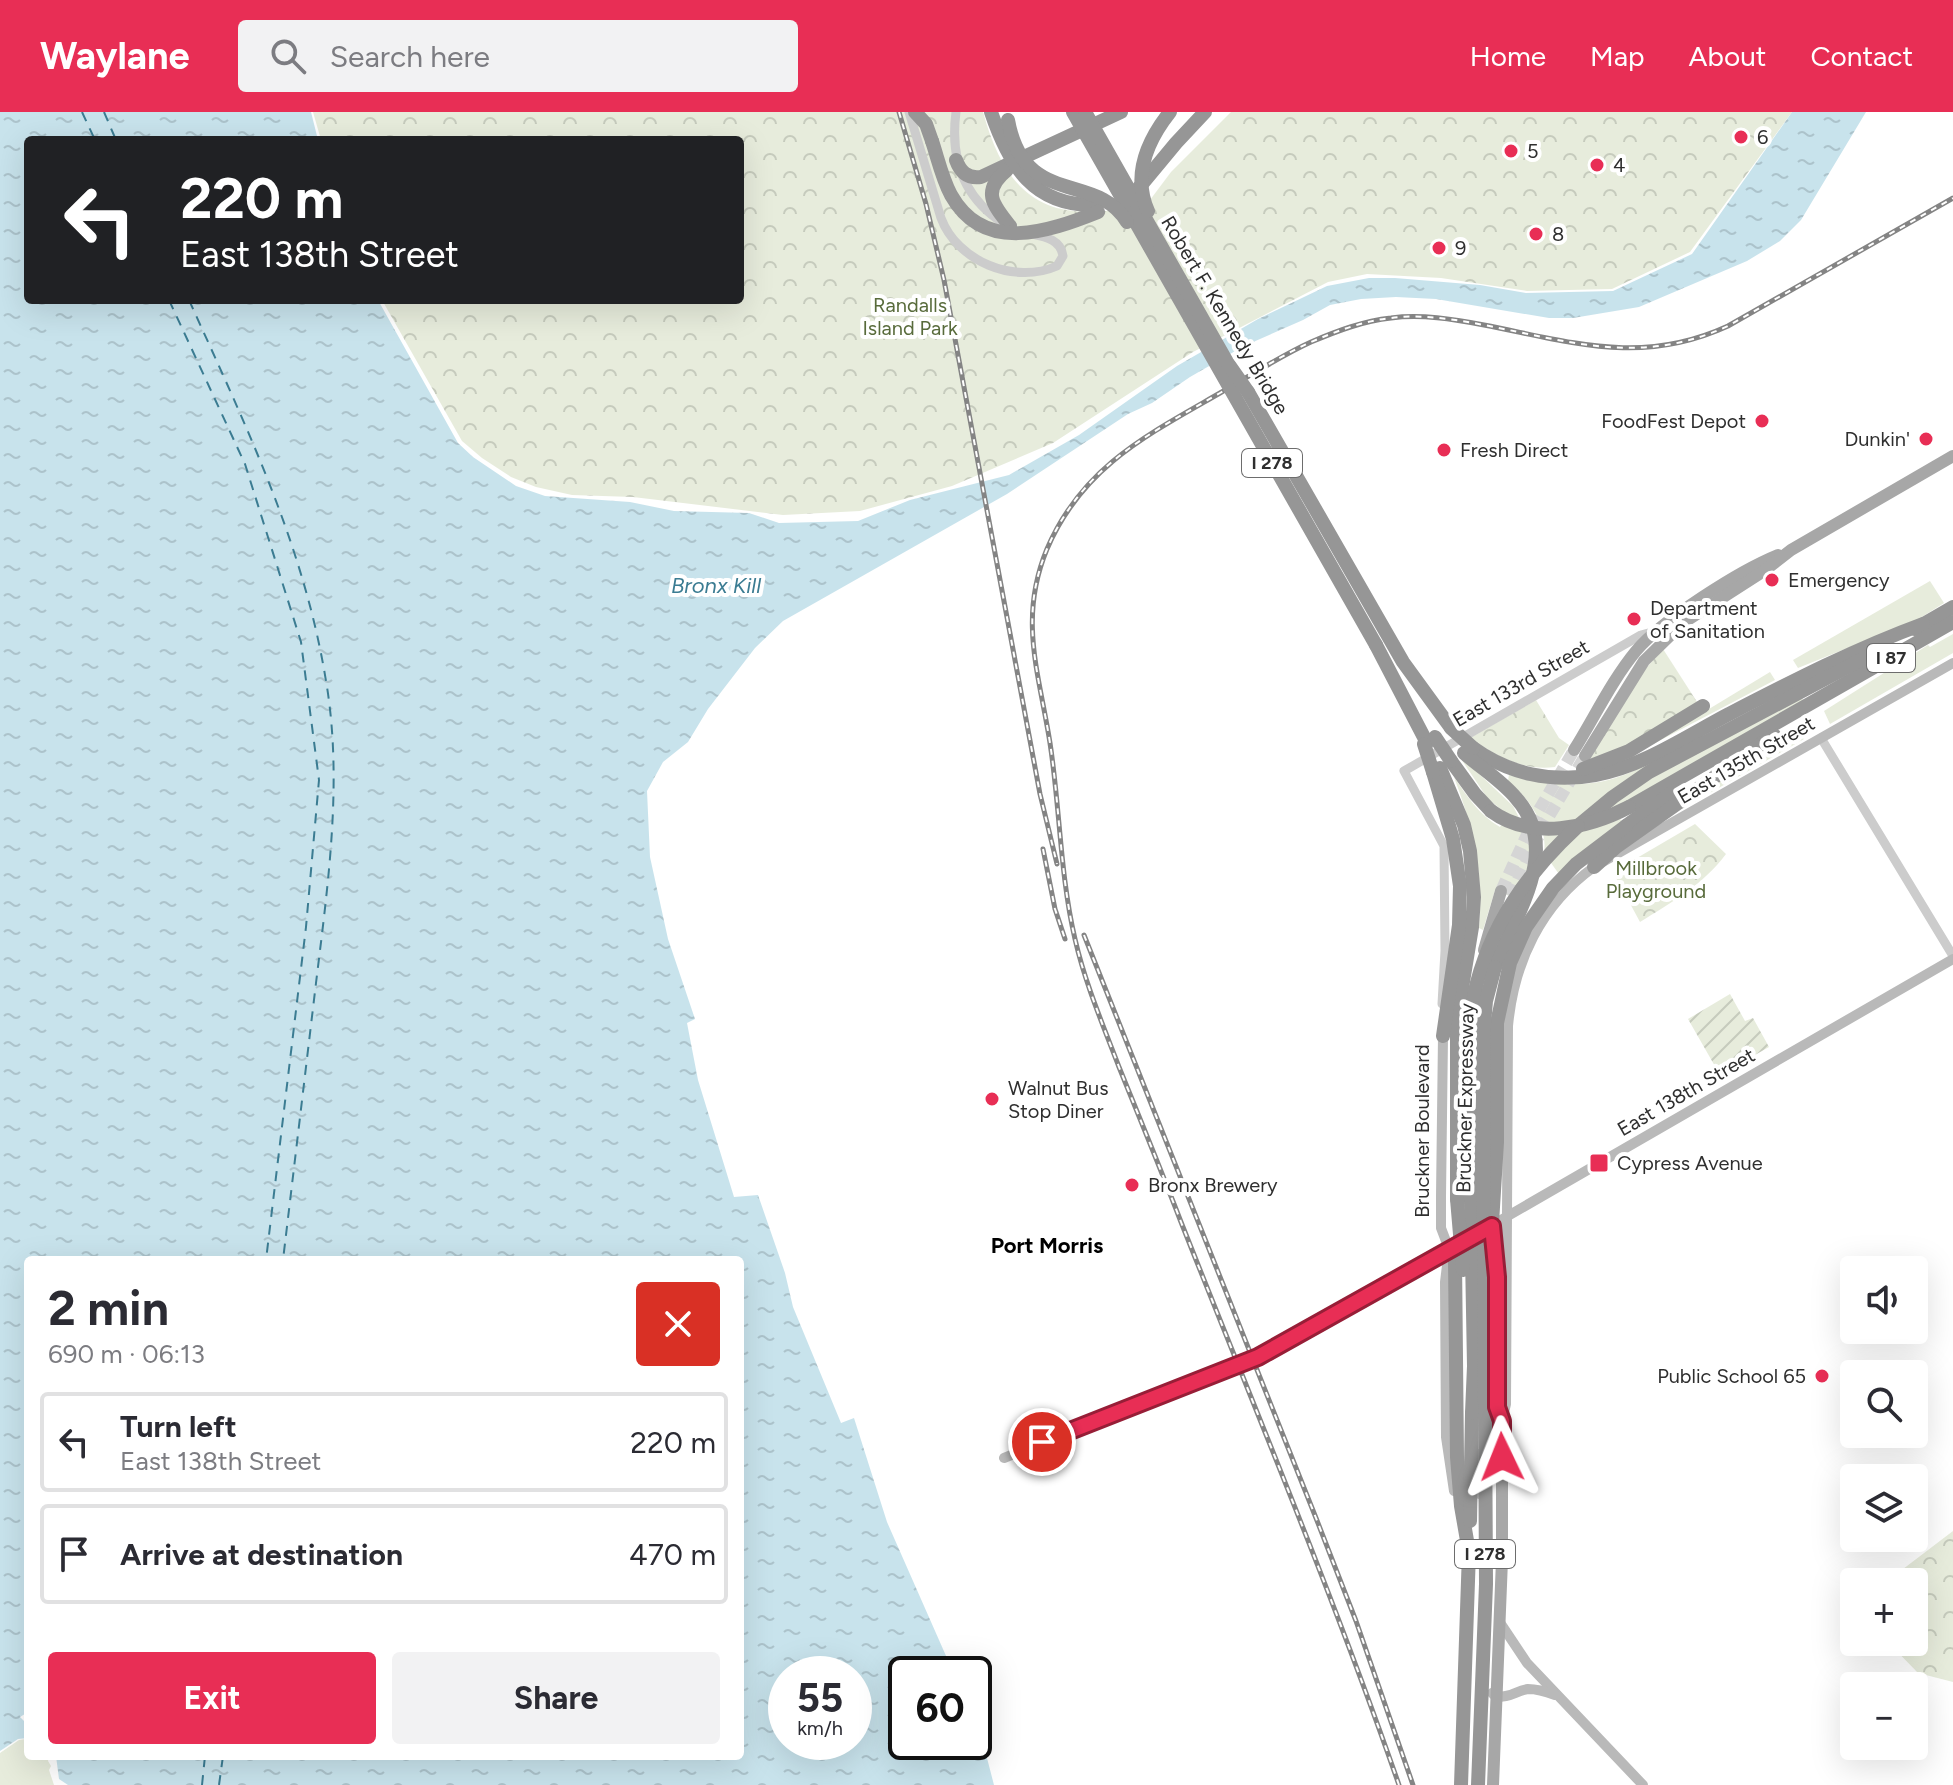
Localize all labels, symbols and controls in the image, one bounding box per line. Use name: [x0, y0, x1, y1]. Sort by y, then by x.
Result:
search box: [238, 20, 798, 92]
text: Waylane: [40, 33, 190, 79]
icon: search: [266, 34, 310, 78]
text: Search here: [330, 38, 490, 75]
text: Home: [1470, 39, 1546, 73]
text: Map: [1590, 39, 1645, 73]
text: About: [1689, 39, 1766, 73]
text: Contact: [1810, 39, 1913, 73]
place label: 6: [1757, 125, 1768, 149]
marker: 6: [1732, 128, 1750, 146]
place label: 5: [1527, 139, 1539, 163]
marker: 5: [1502, 142, 1520, 160]
place label: 4: [1613, 153, 1625, 177]
marker: 4: [1588, 156, 1606, 174]
text: 220 m: [180, 165, 343, 232]
icon: left: [48, 168, 152, 272]
street label: Robert F. Kennedy Bridge: [1156, 211, 1294, 419]
place label: 8: [1552, 222, 1564, 246]
marker: 8: [1527, 225, 1545, 243]
text: East 138th Street: [180, 233, 459, 276]
place label: 9: [1455, 236, 1466, 260]
marker: 9: [1430, 239, 1448, 257]
park label: Randalls Island Park: [862, 293, 958, 340]
place label: FoodFest Depot: [1601, 409, 1746, 433]
marker: FoodFest Depot: [1753, 412, 1771, 430]
place label: Dunkin': [1844, 427, 1910, 451]
marker: Dunkin': [1917, 430, 1935, 448]
place label: Fresh Direct: [1460, 438, 1568, 462]
marker: Fresh Direct: [1435, 441, 1453, 459]
road number: I 278: [1242, 449, 1302, 477]
place label: Emergency: [1788, 568, 1890, 592]
marker: Emergency: [1763, 571, 1781, 589]
water label: Bronx Kill: [671, 572, 761, 599]
place label: Department of Sanitation: [1650, 596, 1765, 643]
marker: Department of Sanitation: [1625, 610, 1643, 628]
street label: East 133rd Street: [1449, 634, 1593, 732]
road number: I 87: [1867, 644, 1915, 672]
street label: East 135th Street: [1673, 711, 1819, 809]
park label: Millbrook Playground: [1606, 856, 1706, 903]
street label: Bruckner Expressway: [1451, 1002, 1479, 1193]
street label: East 138th Street: [1613, 1043, 1759, 1141]
street label: Bruckner Boulevard: [1410, 1044, 1434, 1218]
place label: Walnut Bus Stop Diner: [1008, 1076, 1109, 1123]
marker: Walnut Bus Stop Diner: [983, 1090, 1001, 1108]
place label: Cypress Avenue: [1617, 1151, 1763, 1175]
marker: Cypress Avenue: [1588, 1152, 1610, 1174]
place label: Bronx Brewery: [1148, 1173, 1278, 1197]
marker: Bronx Brewery: [1123, 1176, 1141, 1194]
district label: Port Morris: [991, 1232, 1103, 1259]
map controls: [1840, 1256, 1928, 1760]
button: sound: [1840, 1256, 1928, 1344]
text: 2 min: [48, 1279, 169, 1337]
button: close: [636, 1282, 720, 1366]
text: 690 m · 06:13: [48, 1338, 205, 1370]
button: search: [1840, 1360, 1928, 1448]
place label: Public School 65: [1657, 1364, 1806, 1388]
marker: Public School 65: [1813, 1367, 1831, 1385]
text: Turn left: [120, 1408, 237, 1445]
pin: [1008, 1408, 1076, 1476]
position arrow: [1460, 1415, 1544, 1499]
icon: left: [52, 1420, 96, 1464]
icon: arrive: [1020, 1420, 1064, 1464]
text: 220 m: [630, 1424, 716, 1461]
text: East 138th Street: [120, 1445, 321, 1477]
button: layers: [1840, 1464, 1928, 1552]
icon: arrive: [52, 1532, 96, 1576]
text: Arrive at destination: [120, 1536, 403, 1573]
text: 470 m: [629, 1536, 716, 1573]
road number: I 278: [1455, 1540, 1515, 1568]
button: +: [1840, 1568, 1928, 1656]
button: Exit: [48, 1652, 376, 1744]
button: Share: [392, 1652, 720, 1744]
speed limit sign: 60: [888, 1656, 992, 1760]
button: −: [1840, 1672, 1928, 1760]
text: 55: [797, 1674, 843, 1722]
text: km/h: [797, 1716, 843, 1740]

